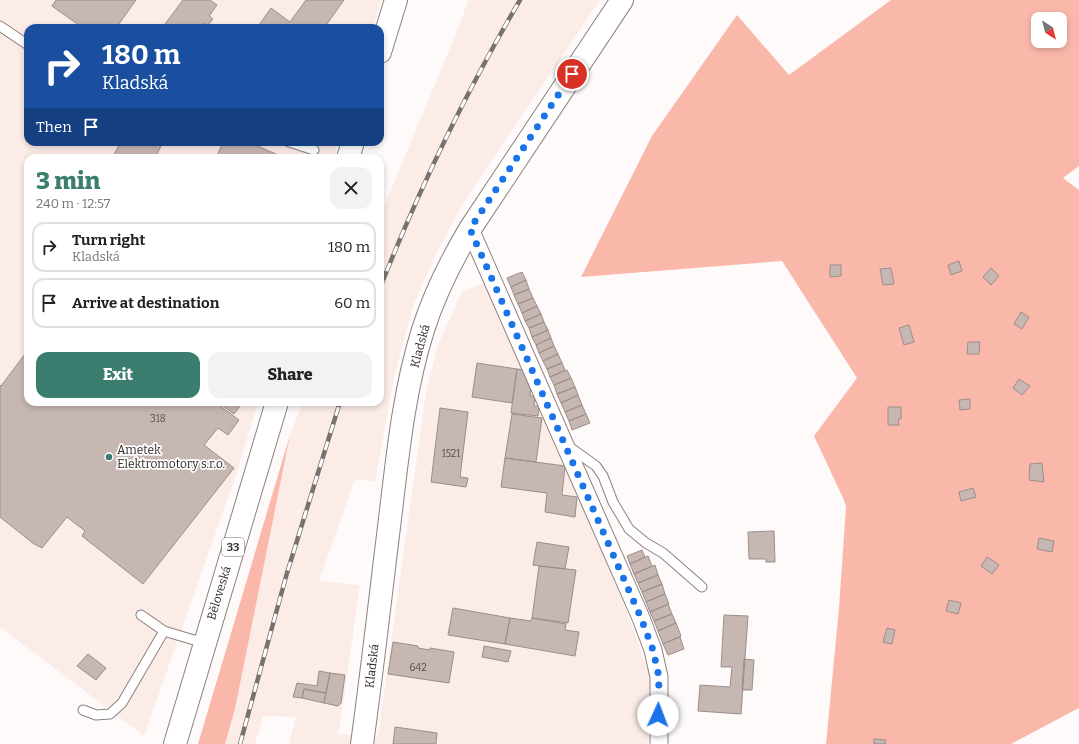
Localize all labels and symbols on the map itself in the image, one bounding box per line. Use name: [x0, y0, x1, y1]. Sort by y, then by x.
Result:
north arrow: [1031, 12, 1067, 48]
pin: [555, 57, 589, 91]
street label: Kladská: [408, 322, 433, 369]
house number: 318: [150, 413, 166, 425]
place label: Ametek Elektromotory s.r.o.: [117, 443, 225, 471]
house number: 1521: [442, 448, 460, 460]
marker: Ametek Elektromotory s.r.o.: [104, 452, 114, 462]
road number: 33: [222, 538, 244, 556]
street label: Běloveská: [204, 564, 234, 622]
street label: Kladská: [362, 643, 382, 689]
house number: 642: [409, 662, 427, 674]
position arrow: [637, 694, 679, 736]

